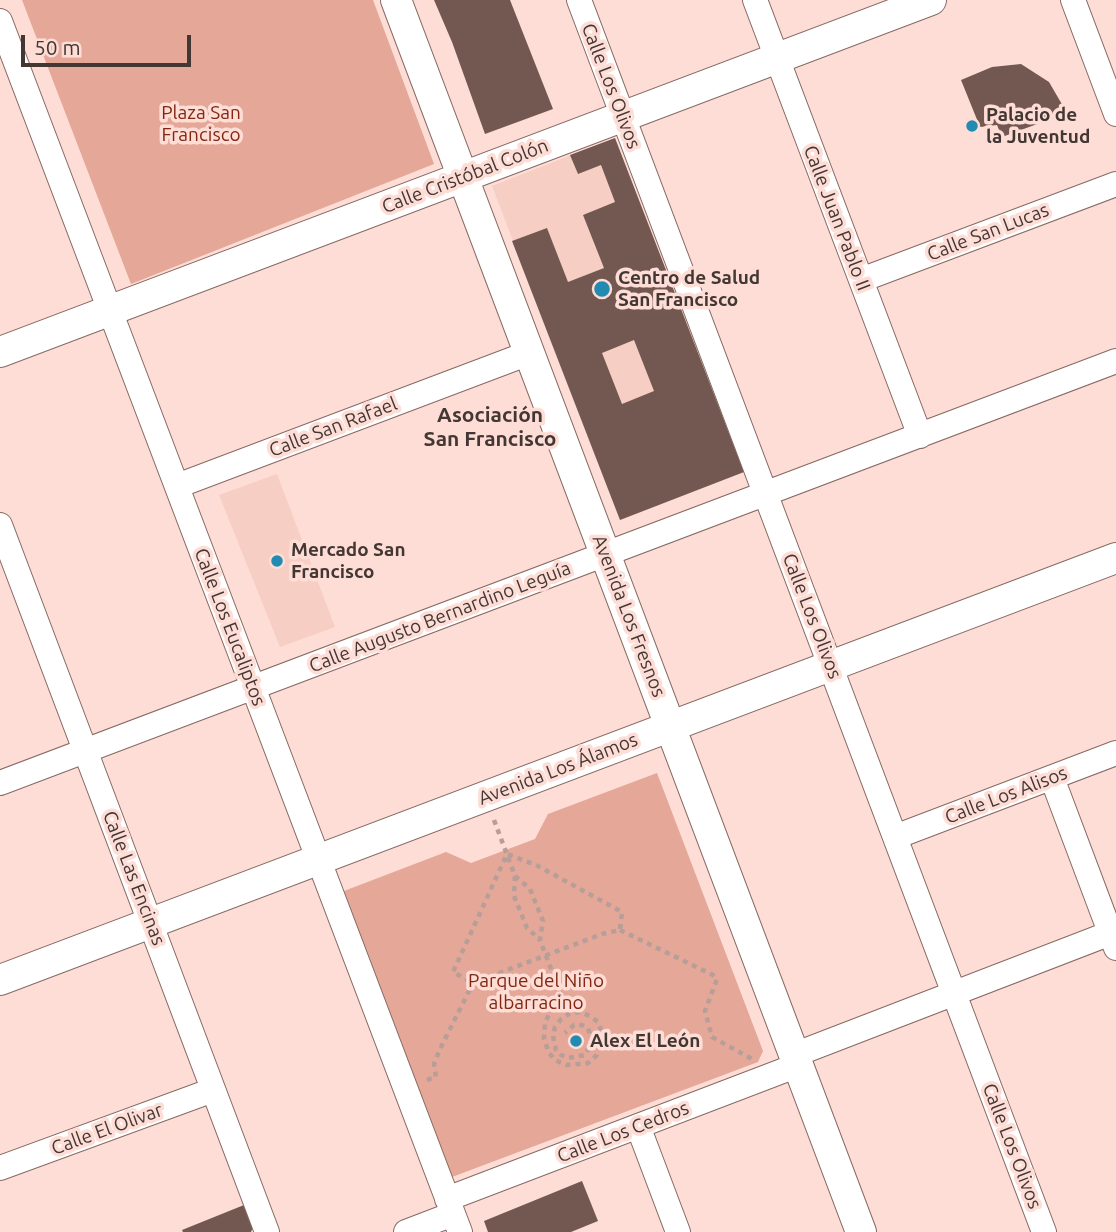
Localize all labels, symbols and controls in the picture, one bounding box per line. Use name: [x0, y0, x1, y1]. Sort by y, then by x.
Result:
street label: Calle Los Olivos: [577, 20, 645, 152]
scale bar: [24, 21, 194, 65]
text: 50 m: [34, 35, 81, 59]
park label: Plaza San Francisco: [161, 102, 241, 146]
place label: Palacio de la Juventud: [986, 104, 1090, 148]
marker: Palacio de la Juventud: [964, 118, 980, 134]
street label: Calle Cristóbal Colón: [379, 134, 551, 218]
street label: Calle Juan Pablo II: [799, 142, 875, 294]
street label: Calle San Lucas: [924, 198, 1052, 266]
place label: Centro de Salud San Francisco: [618, 267, 760, 311]
marker: Centro de Salud San Francisco: [592, 279, 612, 299]
street label: Calle San Rafael: [266, 392, 400, 462]
district label: Asociación San Francisco: [424, 402, 556, 452]
street label: Avenida Los Fresnos: [588, 532, 670, 700]
place label: Mercado San Francisco: [291, 539, 406, 583]
street label: Calle Los Eucaliptos: [189, 545, 271, 709]
street label: Calle Los Olivos: [778, 550, 846, 682]
marker: Mercado San Francisco: [269, 553, 285, 569]
street label: Calle Augusto Bernardino Leguía: [306, 556, 574, 678]
street label: Avenida Los Álamos: [475, 728, 641, 810]
street label: Calle Los Alisos: [942, 761, 1070, 829]
street label: Calle Las Encinas: [98, 808, 170, 948]
park label: Parque del Niño albarracino: [468, 970, 604, 1014]
place label: Alex El León: [590, 1030, 700, 1052]
marker: Alex El León: [568, 1033, 584, 1049]
street label: Calle Los Olivos: [978, 1080, 1046, 1212]
street label: Calle Los Cedros: [554, 1096, 692, 1168]
street label: Calle El Olivar: [48, 1098, 166, 1160]

